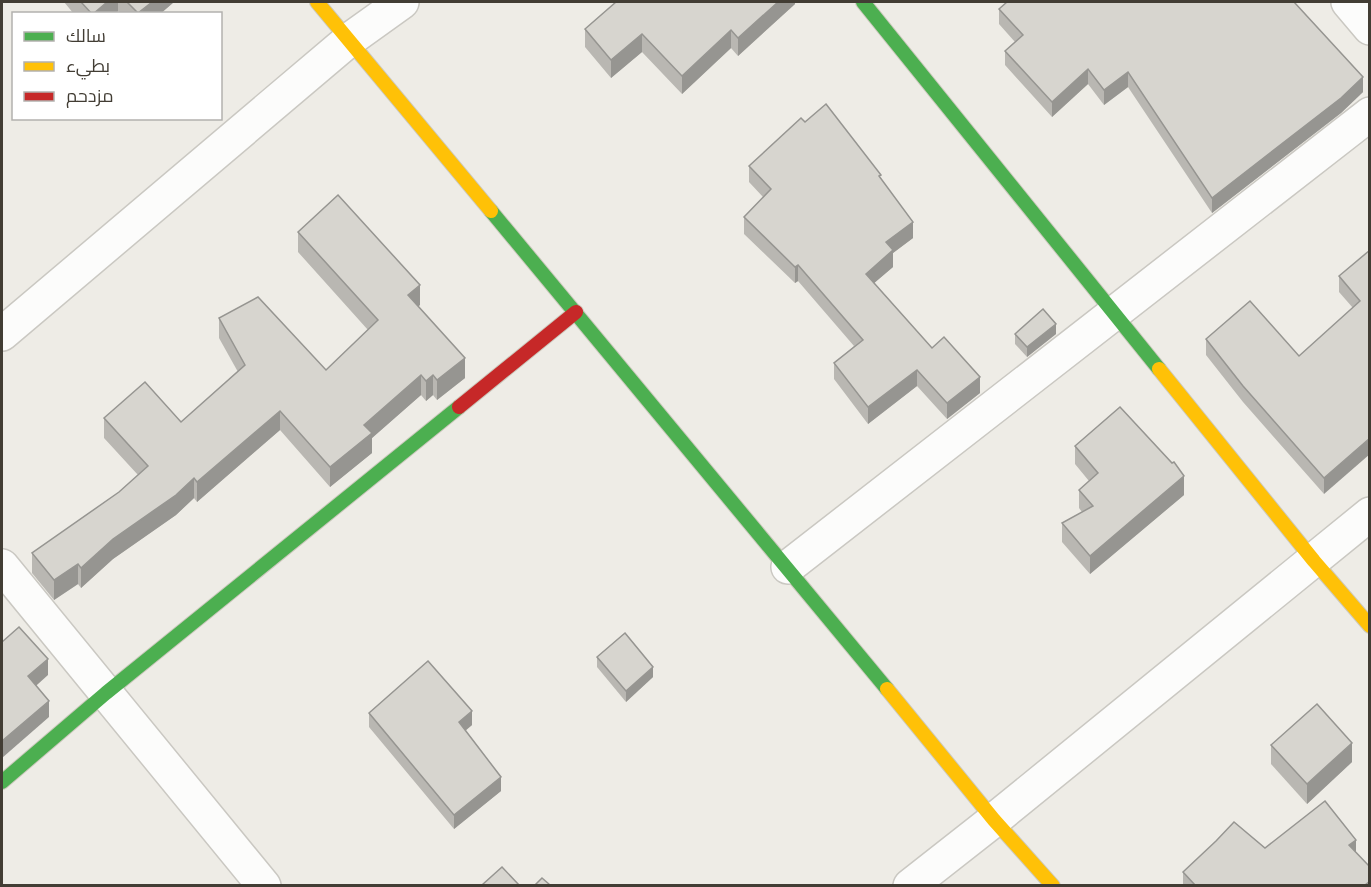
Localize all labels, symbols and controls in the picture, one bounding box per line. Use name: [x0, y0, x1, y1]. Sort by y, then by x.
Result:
legend: [12, 12, 222, 120]
text: سالك: [66, 24, 106, 47]
text: بطيء: [66, 54, 110, 80]
text: مزدحم: [66, 84, 114, 108]

